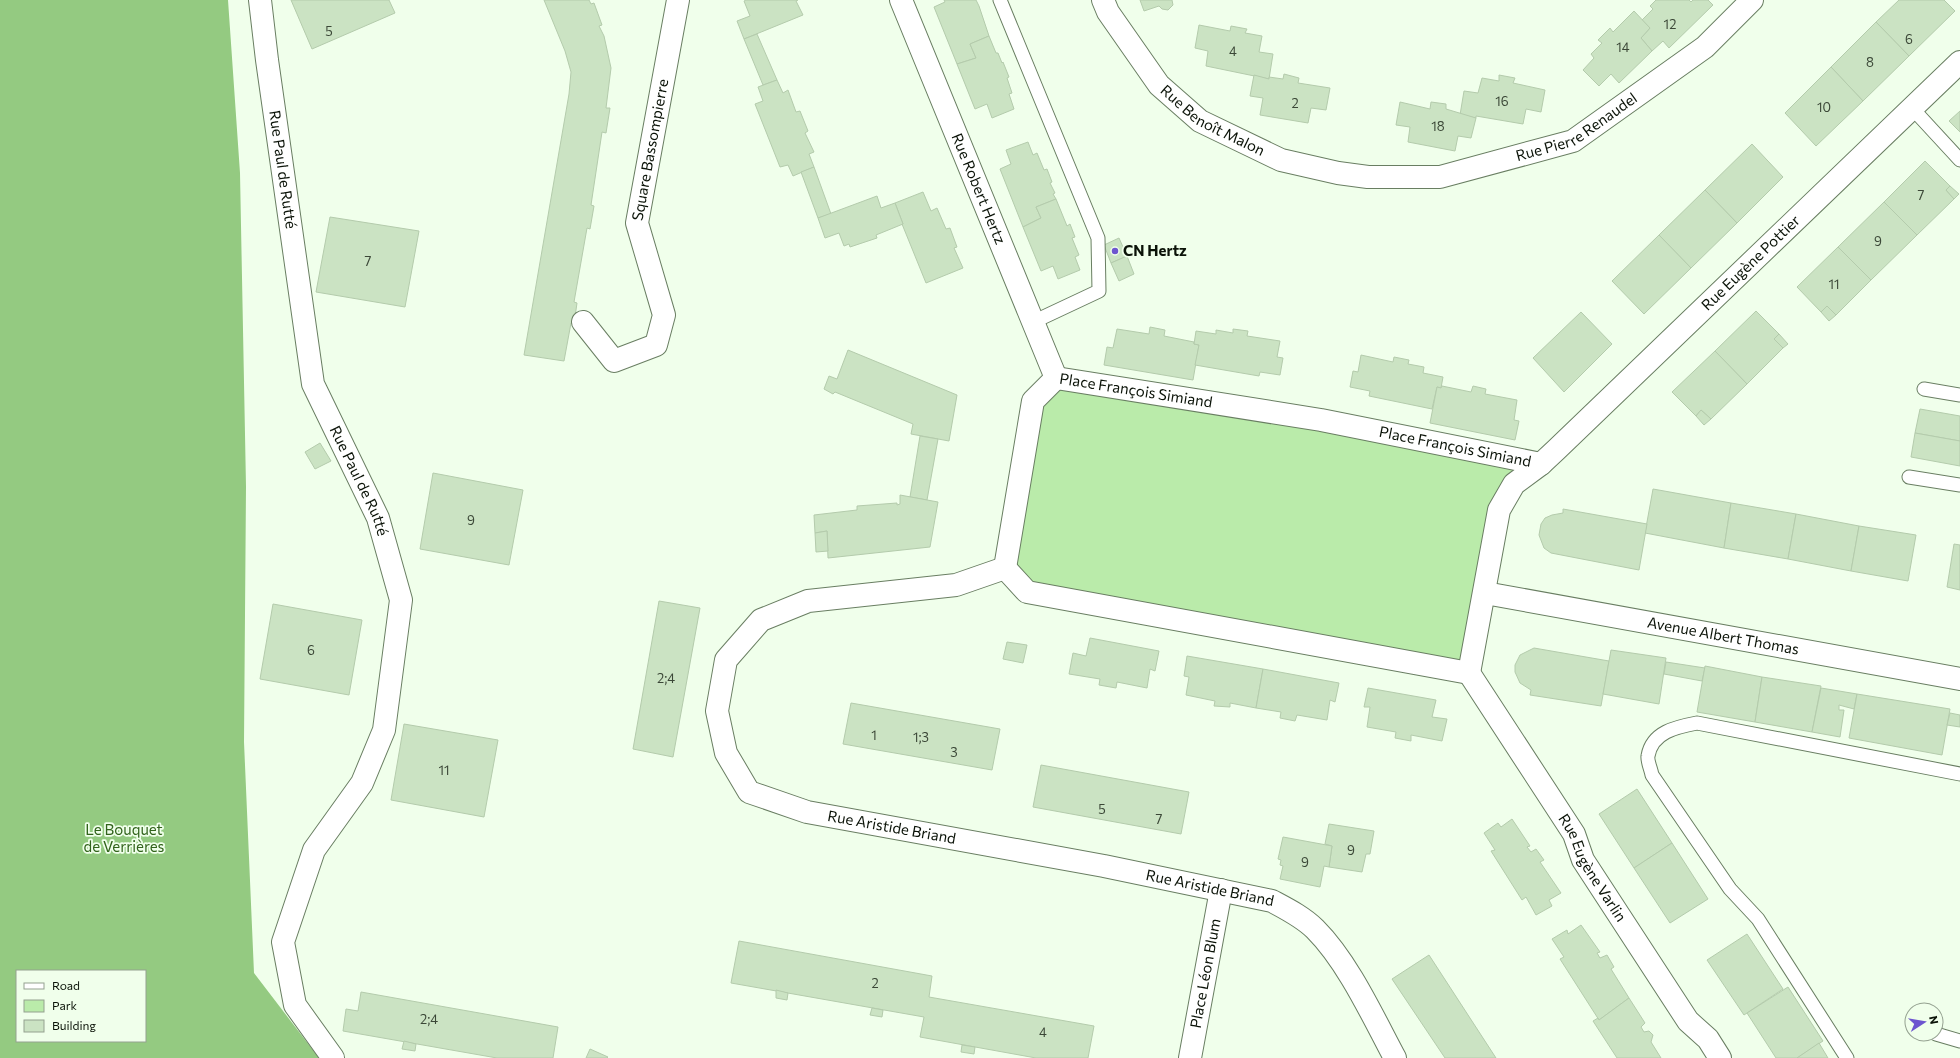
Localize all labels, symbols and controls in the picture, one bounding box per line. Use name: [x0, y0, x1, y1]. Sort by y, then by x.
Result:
house number: 12: [1664, 16, 1676, 32]
house number: 5: [325, 23, 333, 39]
house number: 6: [1905, 31, 1913, 47]
house number: 14: [1616, 39, 1630, 55]
house number: 4: [1229, 43, 1237, 59]
house number: 8: [1866, 54, 1874, 70]
street label: Square Bassompierre: [628, 77, 671, 222]
street label: Rue Benoît Malon: [1157, 81, 1268, 159]
street label: Rue Pierre Renaudel: [1514, 88, 1640, 164]
house number: 16: [1495, 93, 1509, 109]
house number: 2: [1291, 95, 1299, 111]
house number: 10: [1817, 99, 1831, 115]
street label: Rue Paul de Rutté: [266, 109, 301, 230]
house number: 18: [1431, 118, 1445, 134]
street label: Rue Robert Hertz: [949, 130, 1010, 247]
house number: 7: [1918, 187, 1925, 203]
street label: Rue Eugène Pottier: [1697, 211, 1803, 314]
house number: 9: [1874, 233, 1882, 249]
place label: CN Hertz: [1123, 241, 1187, 259]
marker: CN Hertz: [1110, 246, 1120, 256]
house number: 7: [365, 253, 372, 269]
house number: 11: [1828, 276, 1840, 292]
street label: Place François Simiand: [1058, 369, 1214, 411]
street label: Rue Paul de Rutté: [327, 422, 393, 538]
street label: Place François Simiand: [1378, 422, 1533, 470]
house number: 9: [467, 512, 475, 528]
street label: Avenue Albert Thomas: [1646, 613, 1801, 658]
house number: 6: [307, 642, 315, 658]
house number: 2;4: [657, 670, 675, 686]
house number: 1: [871, 727, 877, 743]
house number: 1;3: [913, 729, 929, 745]
house number: 3: [950, 744, 958, 760]
house number: 11: [438, 762, 450, 778]
house number: 5: [1098, 801, 1106, 817]
street label: Rue Aristide Briand: [826, 806, 958, 847]
street label: Rue Eugène Varlin: [1555, 810, 1631, 925]
house number: 7: [1156, 811, 1163, 827]
park label: Le Bouquet de Verrières: [84, 820, 165, 855]
house number: 9: [1347, 842, 1355, 858]
house number: 9: [1301, 854, 1309, 870]
street label: Rue Aristide Briand: [1144, 865, 1276, 909]
street label: Place Léon Blum: [1186, 917, 1224, 1030]
legend: [16, 970, 146, 1042]
house number: 2: [871, 975, 879, 991]
text: Road: [52, 978, 80, 992]
text: Park: [52, 998, 78, 1012]
north arrow: [1904, 1002, 1944, 1042]
house number: 2;4: [420, 1011, 438, 1027]
text: N: [1927, 1014, 1941, 1025]
text: Building: [52, 1018, 96, 1032]
house number: 4: [1039, 1024, 1047, 1040]

